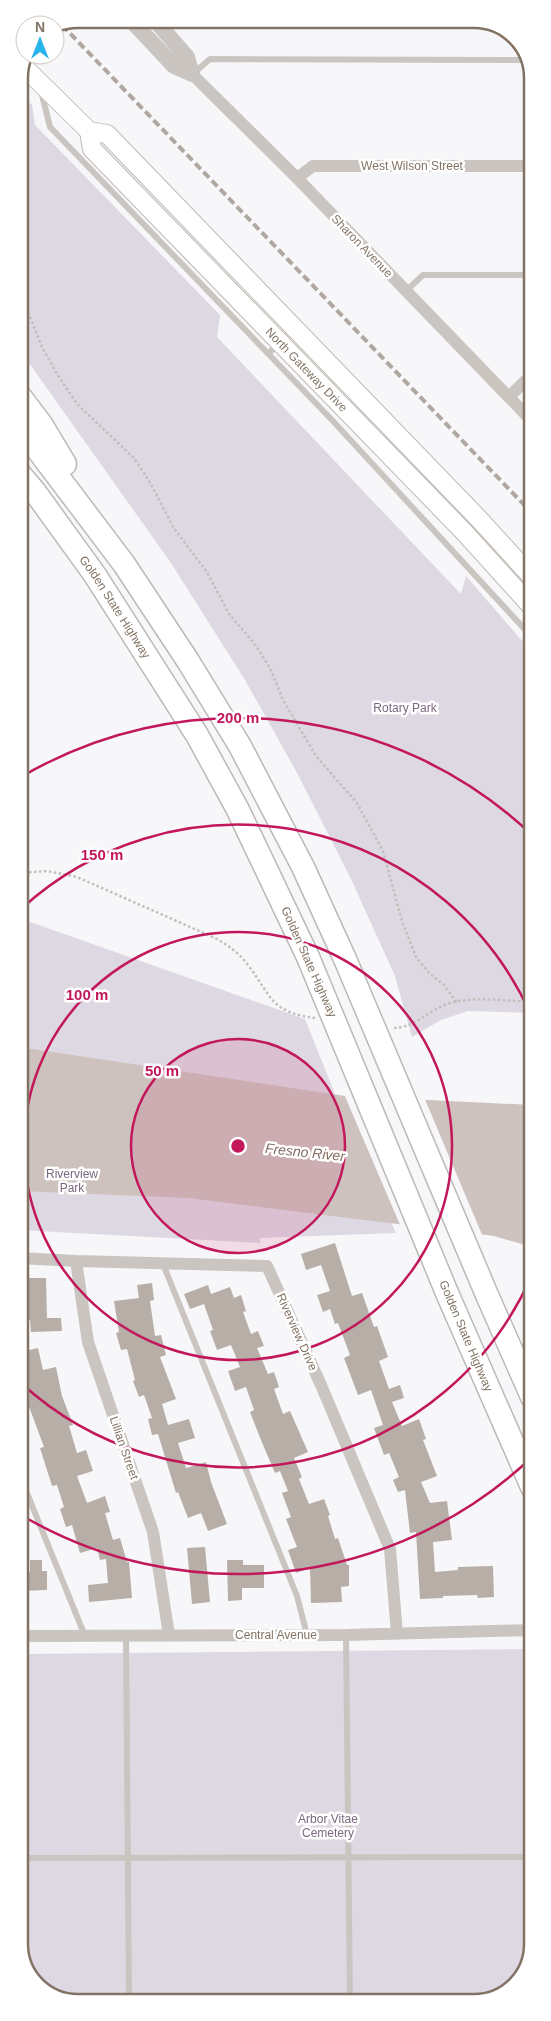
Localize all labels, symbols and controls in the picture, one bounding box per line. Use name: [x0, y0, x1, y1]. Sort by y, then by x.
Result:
north arrow: [15, 15, 65, 65]
text: N: [35, 19, 45, 35]
street label: West Wilson Street: [361, 159, 464, 173]
street label: Sharon Avenue: [329, 212, 396, 281]
street label: North Gateway Drive: [263, 325, 351, 415]
street label: Golden State Highway: [76, 553, 153, 661]
park label: Rotary Park: [373, 701, 438, 715]
text: 200 m: [217, 709, 259, 726]
text: 150 m: [81, 846, 123, 863]
street label: Golden State Highway: [278, 905, 340, 1019]
text: 100 m: [66, 986, 108, 1003]
text: 50 m: [145, 1062, 179, 1079]
centre of rings: [229, 1137, 247, 1155]
water label: Fresno River: [264, 1140, 347, 1164]
park label: Riverview Park: [46, 1167, 98, 1195]
street label: Golden State Highway: [436, 1278, 496, 1394]
street label: Riverview Drive: [274, 1291, 320, 1373]
street label: Lillian Street: [107, 1414, 142, 1482]
street label: Central Avenue: [235, 1628, 317, 1642]
park label: Arbor Vitae Cemetery: [298, 1812, 358, 1840]

